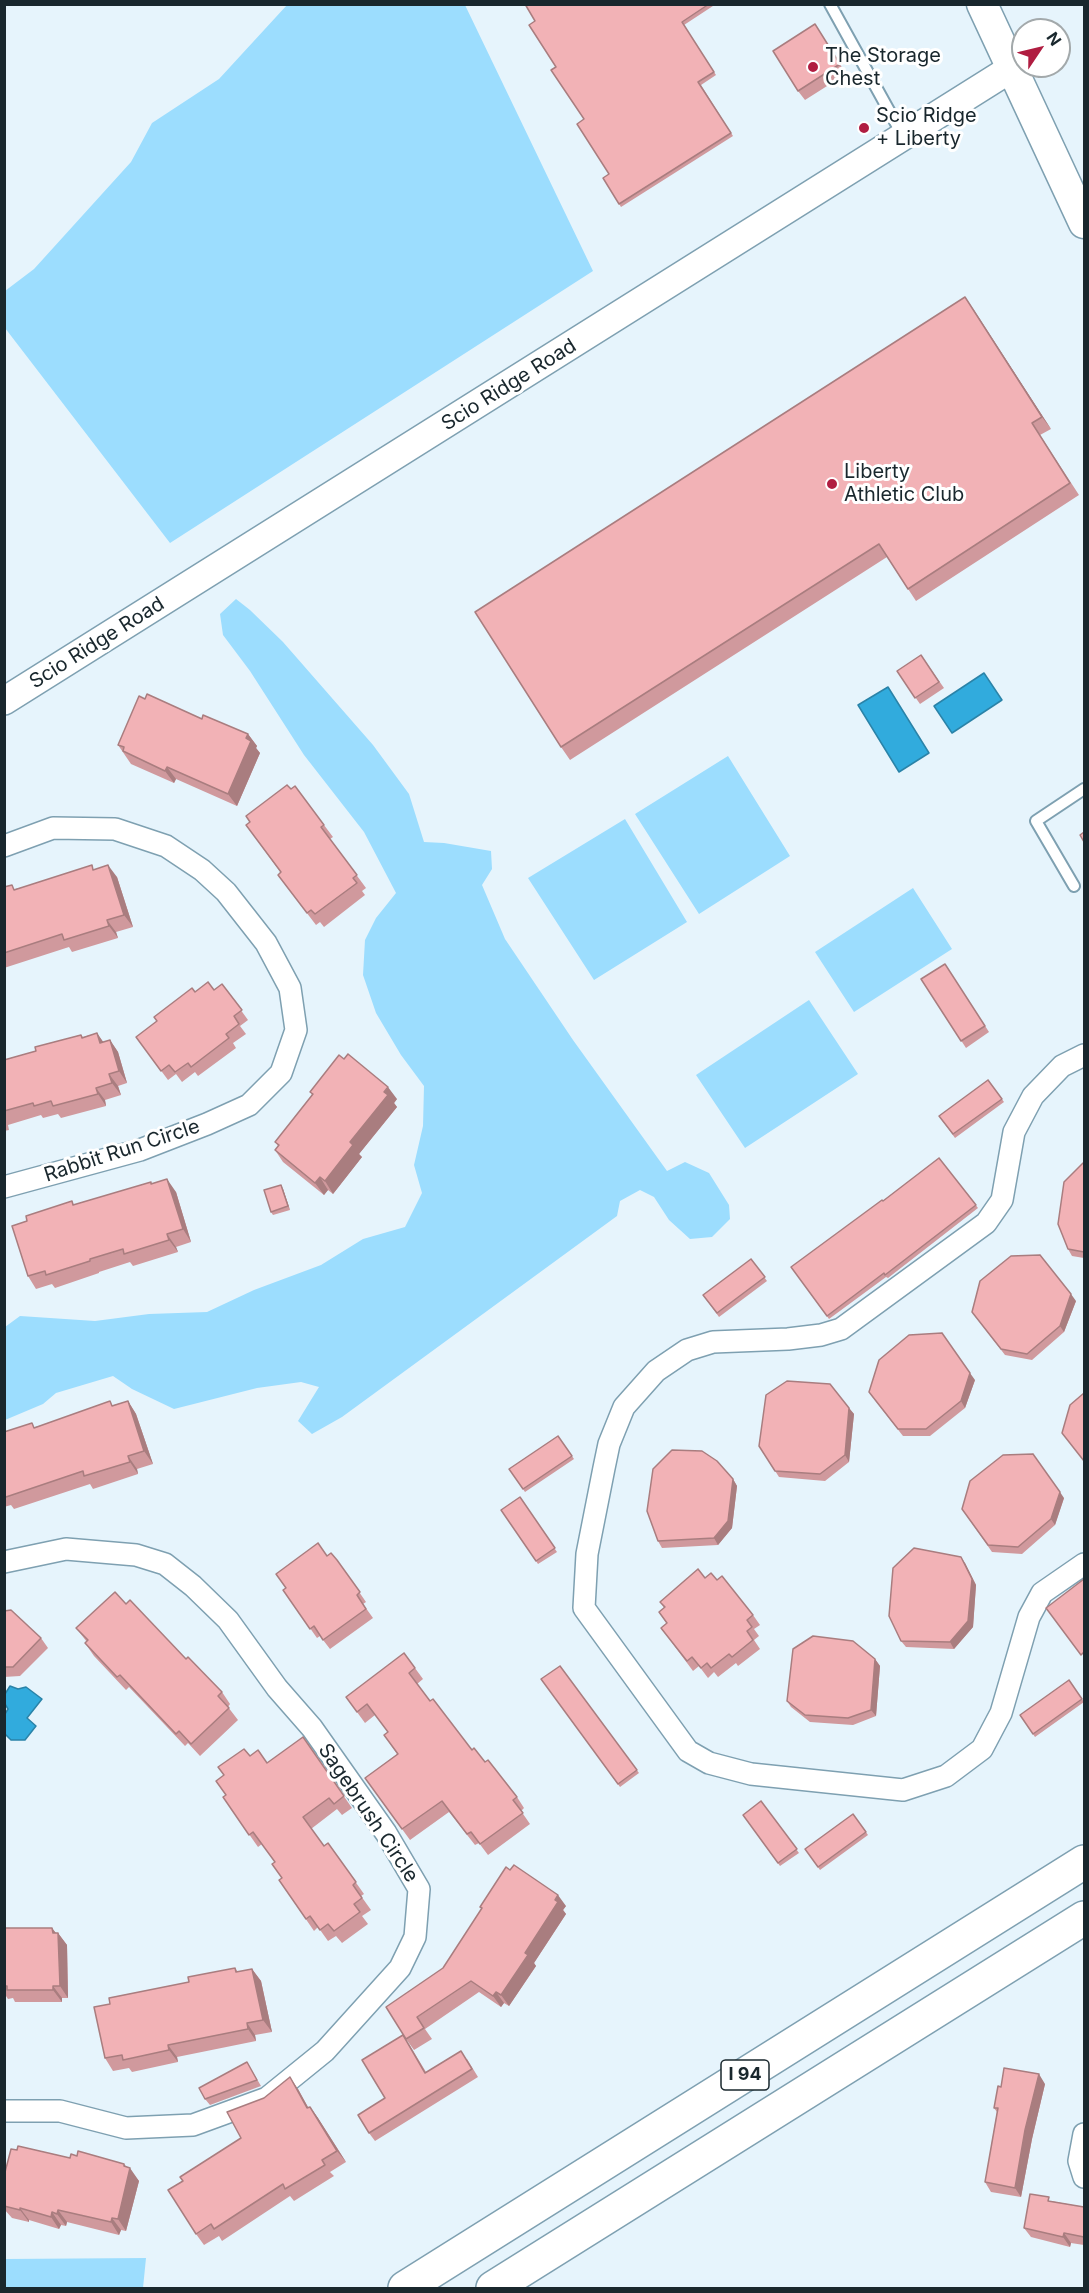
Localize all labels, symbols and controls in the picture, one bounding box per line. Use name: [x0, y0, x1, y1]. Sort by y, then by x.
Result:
north arrow: [1011, 18, 1071, 78]
text: N: [1042, 28, 1066, 50]
place label: The Storage Chest: [825, 44, 941, 91]
marker: The Storage Chest: [806, 60, 820, 74]
place label: Scio Ridge + Liberty: [876, 104, 977, 151]
marker: Scio Ridge + Liberty: [857, 121, 871, 135]
street label: Scio Ridge Road: [437, 334, 581, 436]
place label: Liberty Athletic Club: [844, 460, 964, 507]
marker: Liberty Athletic Club: [825, 477, 839, 491]
street label: Scio Ridge Road: [25, 592, 169, 694]
street label: Rabbit Run Circle: [41, 1115, 203, 1187]
street label: Sagebrush Circle: [313, 1739, 423, 1887]
road number: I 94: [721, 2060, 769, 2090]

